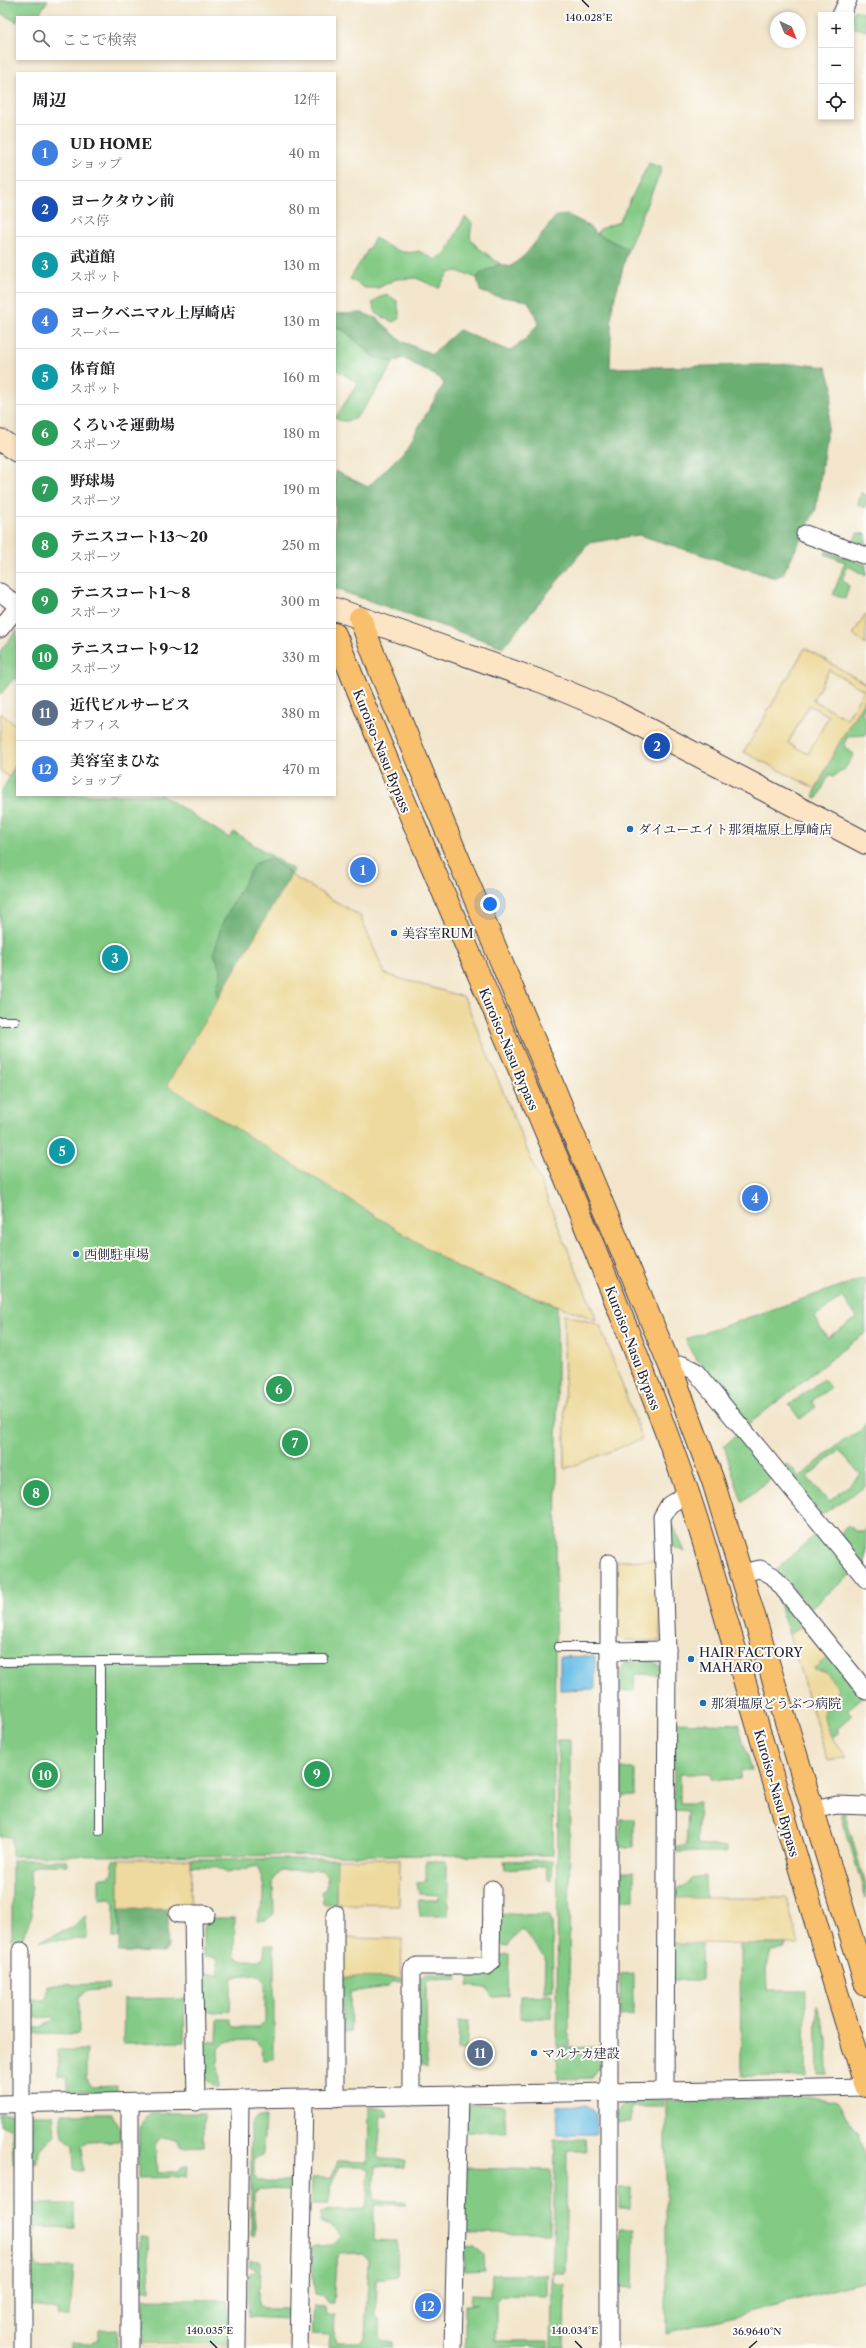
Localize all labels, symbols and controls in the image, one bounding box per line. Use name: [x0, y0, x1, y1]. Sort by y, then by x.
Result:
text: 140.028°E: [566, 11, 613, 24]
north arrow: [770, 12, 806, 48]
map controls: [818, 12, 854, 120]
button: +: [818, 12, 854, 48]
search box: [16, 16, 336, 60]
icon: search: [30, 27, 52, 49]
text: ここで検索: [62, 30, 137, 49]
button: −: [818, 48, 854, 84]
button: locate: [818, 84, 854, 120]
text: 周辺: [32, 90, 66, 110]
text: 12件: [294, 91, 320, 107]
text: UD HOME: [70, 134, 152, 153]
text: 1: [42, 145, 48, 161]
text: 40 m: [289, 145, 320, 161]
text: ショップ: [70, 155, 122, 171]
text: ヨークタウン前: [70, 191, 175, 210]
text: 2: [41, 201, 49, 217]
text: 80 m: [288, 201, 320, 217]
text: バス停: [70, 212, 109, 228]
text: 武道館: [70, 247, 115, 266]
text: 3: [41, 257, 49, 273]
text: 130 m: [284, 257, 320, 273]
text: スポット: [70, 268, 122, 284]
text: ヨークベニマル上厚崎店: [70, 303, 235, 322]
text: 4: [41, 313, 49, 329]
text: 130 m: [284, 313, 320, 329]
text: スーパー: [70, 324, 121, 340]
text: 体育館: [70, 359, 115, 378]
text: 5: [41, 369, 49, 385]
text: 160 m: [283, 369, 320, 385]
text: スポット: [70, 380, 122, 396]
text: くろいそ運動場: [70, 415, 175, 434]
text: 6: [41, 425, 49, 441]
text: 180 m: [283, 425, 320, 441]
text: スポーツ: [70, 436, 121, 452]
text: 野球場: [70, 471, 115, 490]
text: 7: [42, 481, 48, 497]
text: 190 m: [283, 481, 320, 497]
text: スポーツ: [70, 492, 121, 508]
text: テニスコート13～20: [70, 527, 208, 546]
text: 8: [41, 537, 49, 553]
text: 250 m: [282, 537, 320, 553]
text: スポーツ: [70, 548, 121, 564]
text: テニスコート1～8: [70, 583, 190, 602]
text: 9: [41, 593, 49, 609]
text: 300 m: [281, 593, 320, 609]
text: スポーツ: [70, 604, 121, 620]
text: テニスコート9～12: [70, 639, 199, 658]
text: 10: [38, 649, 52, 665]
text: 330 m: [282, 649, 320, 665]
text: スポーツ: [70, 660, 121, 676]
street label: Kuroiso-Nasu Bypass: [350, 687, 414, 815]
text: 近代ビルサービス: [70, 695, 190, 714]
text: 11: [39, 705, 51, 721]
text: 380 m: [281, 705, 320, 721]
text: オフィス: [70, 716, 121, 732]
pin: 2: [644, 731, 670, 761]
text: 美容室まひな: [70, 751, 160, 770]
text: 12: [38, 761, 52, 777]
text: 470 m: [282, 761, 320, 777]
text: ショップ: [70, 772, 122, 788]
place label: ダイユーエイト那須塩原上厚崎店: [638, 821, 832, 837]
marker: ダイユーエイト那須塩原上厚崎店: [625, 824, 635, 834]
pin: 1: [350, 855, 376, 885]
your location: [480, 894, 500, 914]
place label: 美容室RUM: [402, 925, 474, 941]
marker: 美容室RUM: [389, 928, 399, 938]
pin: 3: [102, 943, 128, 973]
street label: Kuroiso-Nasu Bypass: [476, 985, 542, 1113]
pin: 5: [49, 1136, 75, 1166]
pin: 4: [742, 1183, 768, 1213]
place label: 西側駐車場: [84, 1246, 149, 1262]
marker: 西側駐車場: [71, 1249, 81, 1259]
street label: Kuroiso-Nasu Bypass: [602, 1284, 664, 1413]
pin: 6: [266, 1374, 292, 1404]
pin: 7: [282, 1428, 308, 1458]
pin: 8: [23, 1478, 49, 1508]
place label: HAIR FACTORY MAHARO: [699, 1644, 803, 1675]
marker: HAIR FACTORY MAHARO: [686, 1654, 696, 1664]
place label: 那須塩原どうぶつ病院: [711, 1695, 841, 1711]
marker: 那須塩原どうぶつ病院: [698, 1698, 708, 1708]
street label: Kuroiso-Nasu Bypass: [751, 1728, 803, 1859]
pin: 9: [304, 1759, 330, 1789]
pin: 10: [32, 1760, 58, 1790]
pin: 11: [467, 2038, 493, 2068]
place label: マルナカ建設: [542, 2045, 620, 2061]
marker: マルナカ建設: [529, 2048, 539, 2058]
pin: 12: [415, 2291, 441, 2321]
text: 140.035°E: [187, 2324, 233, 2337]
text: 140.034°E: [552, 2324, 598, 2337]
text: 36.9640°N: [732, 2325, 782, 2338]

